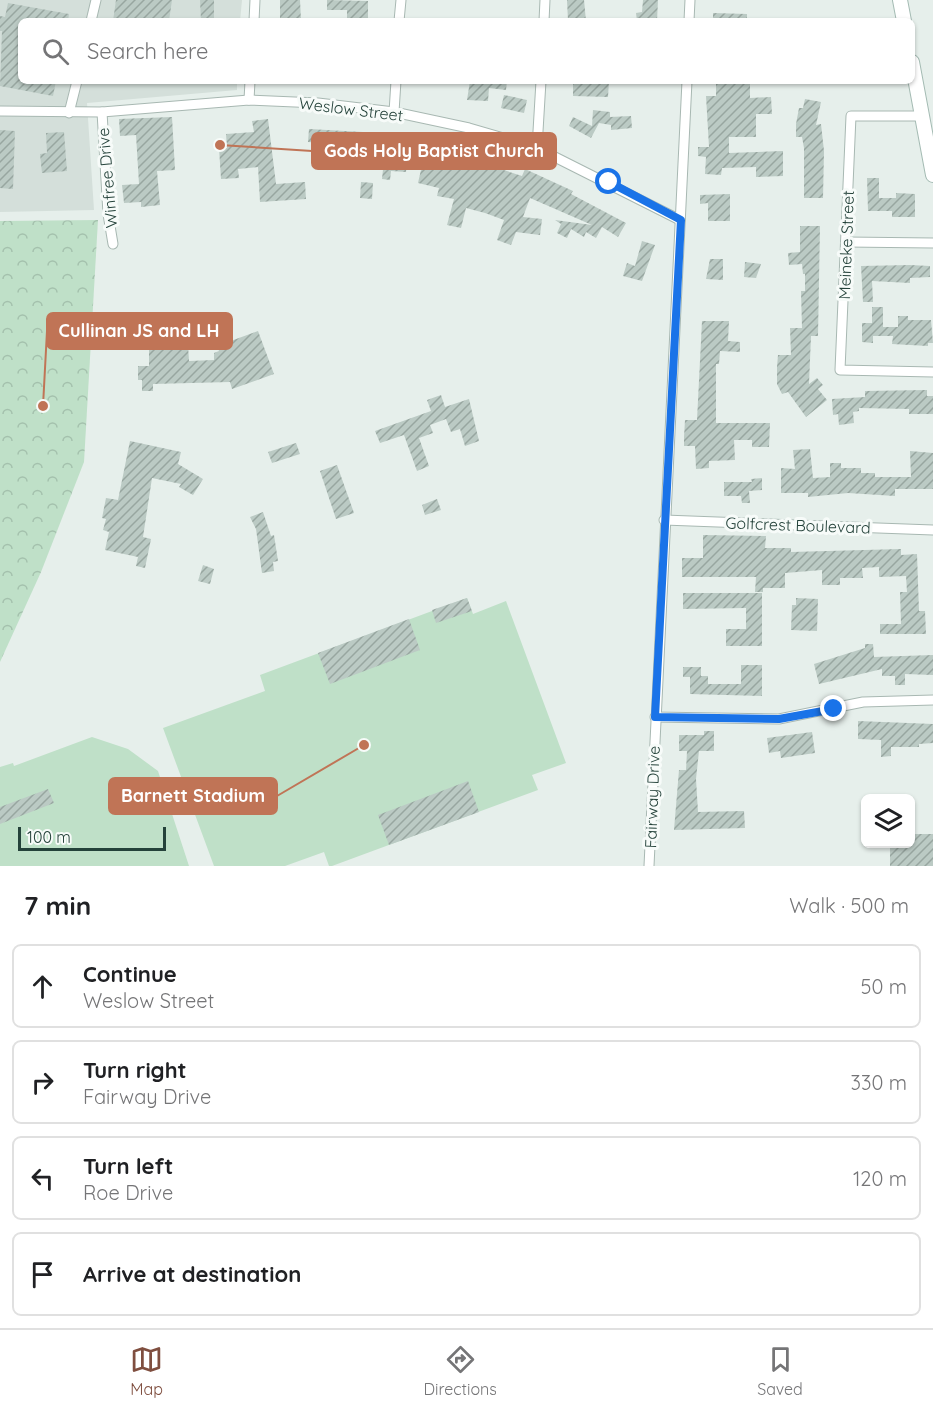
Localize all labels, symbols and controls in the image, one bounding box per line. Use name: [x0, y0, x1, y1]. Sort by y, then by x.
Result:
search box: [18, 18, 915, 84]
icon: search: [39, 35, 72, 68]
text: Search here: [87, 37, 208, 65]
street label: Weslow Street: [298, 93, 404, 125]
street label: Winfree Drive: [93, 127, 121, 229]
callout: Gods Holy Baptist Church: [312, 133, 556, 169]
text: Gods Holy Baptist Church: [324, 139, 544, 162]
route start: [595, 168, 621, 194]
street label: Meineke Street: [834, 190, 858, 300]
callout: Cullinan JS and LH: [47, 313, 232, 349]
text: Cullinan JS and LH: [59, 319, 219, 342]
street label: Golfcrest Boulevard: [725, 512, 871, 538]
route end: [820, 695, 846, 721]
street label: Fairway Drive: [640, 745, 664, 849]
callout: Barnett Stadium: [109, 778, 277, 814]
text: Barnett Stadium: [121, 784, 265, 807]
map controls: [861, 794, 915, 848]
button: layers: [861, 794, 915, 848]
scale bar: [18, 824, 166, 852]
text: 100 m: [27, 827, 71, 847]
text: 7 min: [24, 889, 91, 922]
text: Walk · 500 m: [789, 893, 909, 918]
text: Continue: [83, 960, 177, 988]
icon: ahead: [26, 970, 59, 1003]
text: 50 m: [861, 974, 907, 999]
text: Weslow Street: [83, 988, 214, 1013]
text: Turn right: [83, 1056, 187, 1084]
icon: right: [26, 1066, 59, 1099]
text: 330 m: [850, 1070, 907, 1095]
text: Fairway Drive: [83, 1084, 211, 1109]
text: Turn left: [83, 1152, 173, 1180]
icon: left: [26, 1162, 59, 1195]
text: 120 m: [853, 1166, 907, 1191]
text: Roe Drive: [83, 1180, 173, 1205]
icon: arrive: [26, 1258, 59, 1291]
text: Arrive at destination: [83, 1260, 301, 1288]
tab: Map: [130, 1343, 163, 1399]
tab: Directions: [424, 1343, 497, 1399]
tab: Saved: [757, 1343, 803, 1399]

